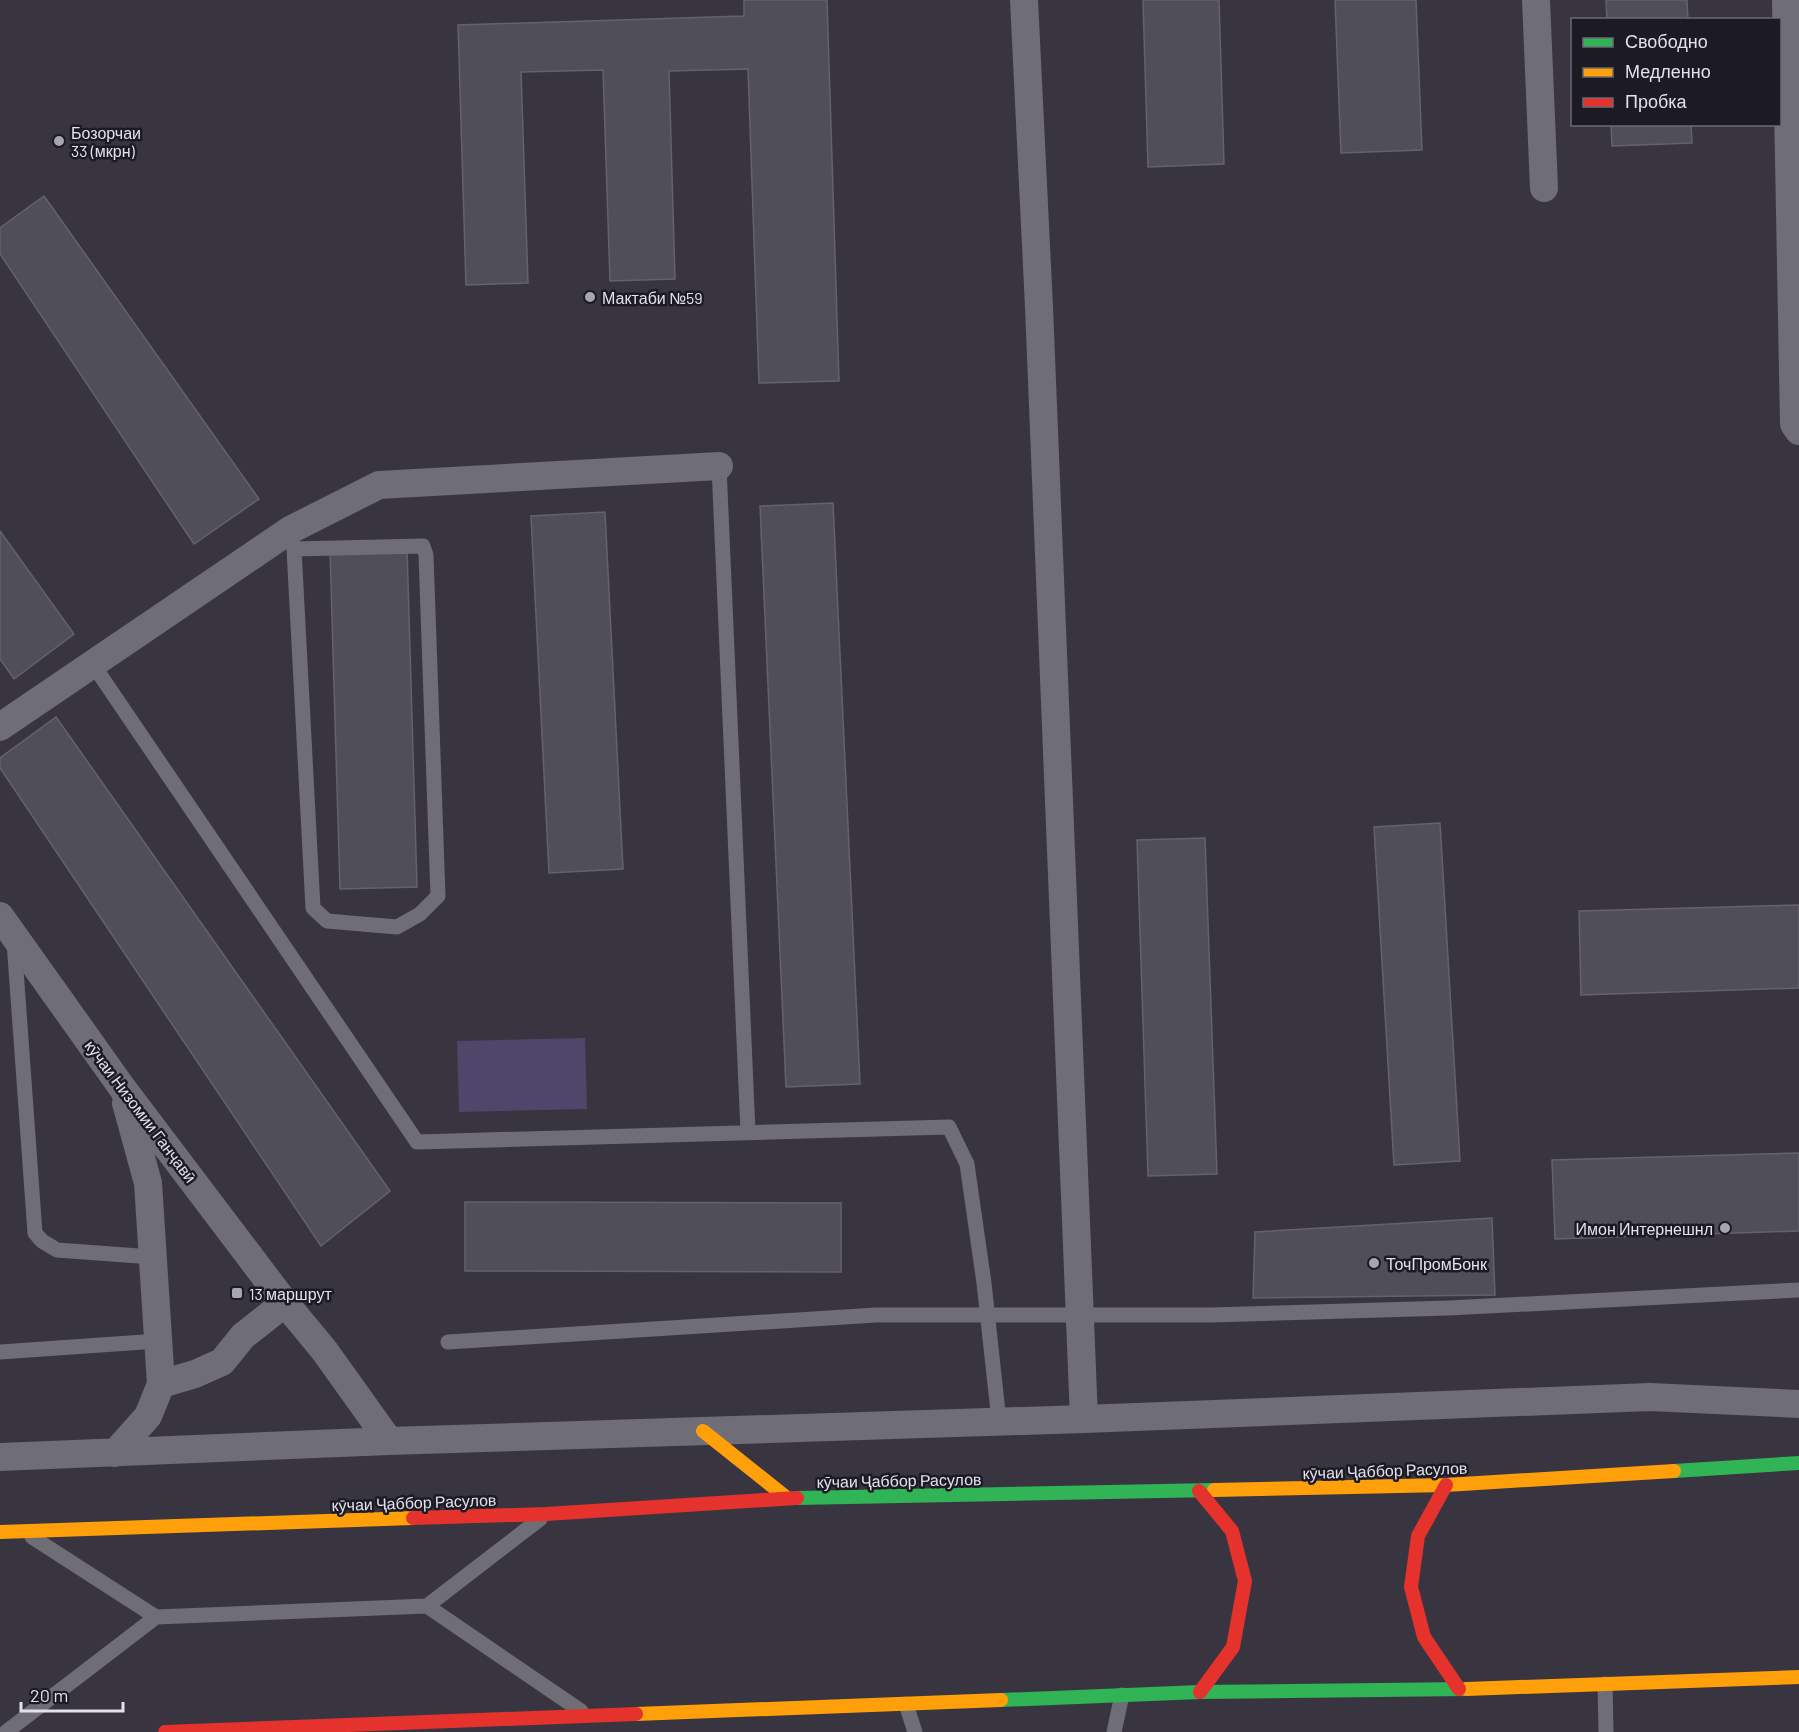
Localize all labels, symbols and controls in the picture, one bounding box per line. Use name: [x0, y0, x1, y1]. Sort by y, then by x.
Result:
legend: [1571, 18, 1781, 126]
text: Свободно: [1625, 30, 1708, 52]
text: Медленно: [1625, 60, 1711, 82]
text: Пробка: [1625, 90, 1688, 112]
place label: Бозорчаи 33 (мкрн): [71, 123, 141, 160]
marker: Бозорчаи 33 (мкрн): [52, 134, 66, 148]
place label: Мактаби №59: [602, 288, 703, 307]
marker: Мактаби №59: [583, 290, 597, 304]
street label: кӯчаи Низомии Ганҷавӣ: [81, 1036, 201, 1186]
place label: Имон Интернешнл: [1576, 1219, 1713, 1238]
marker: Имон Интернешнл: [1718, 1221, 1732, 1235]
place label: ТочПромБонк: [1386, 1254, 1488, 1273]
marker: ТочПромБонк: [1367, 1256, 1381, 1270]
place label: 13 маршрут: [249, 1284, 332, 1303]
marker: 13 маршрут: [230, 1286, 244, 1300]
street label: кӯчаи Ҷаббор Расулов: [1302, 1458, 1468, 1482]
street label: кӯчаи Ҷаббор Расулов: [816, 1469, 982, 1491]
street label: кӯчаи Ҷаббор Расулов: [331, 1490, 497, 1514]
scale bar: [21, 1675, 123, 1713]
text: 20 m: [30, 1684, 68, 1706]

